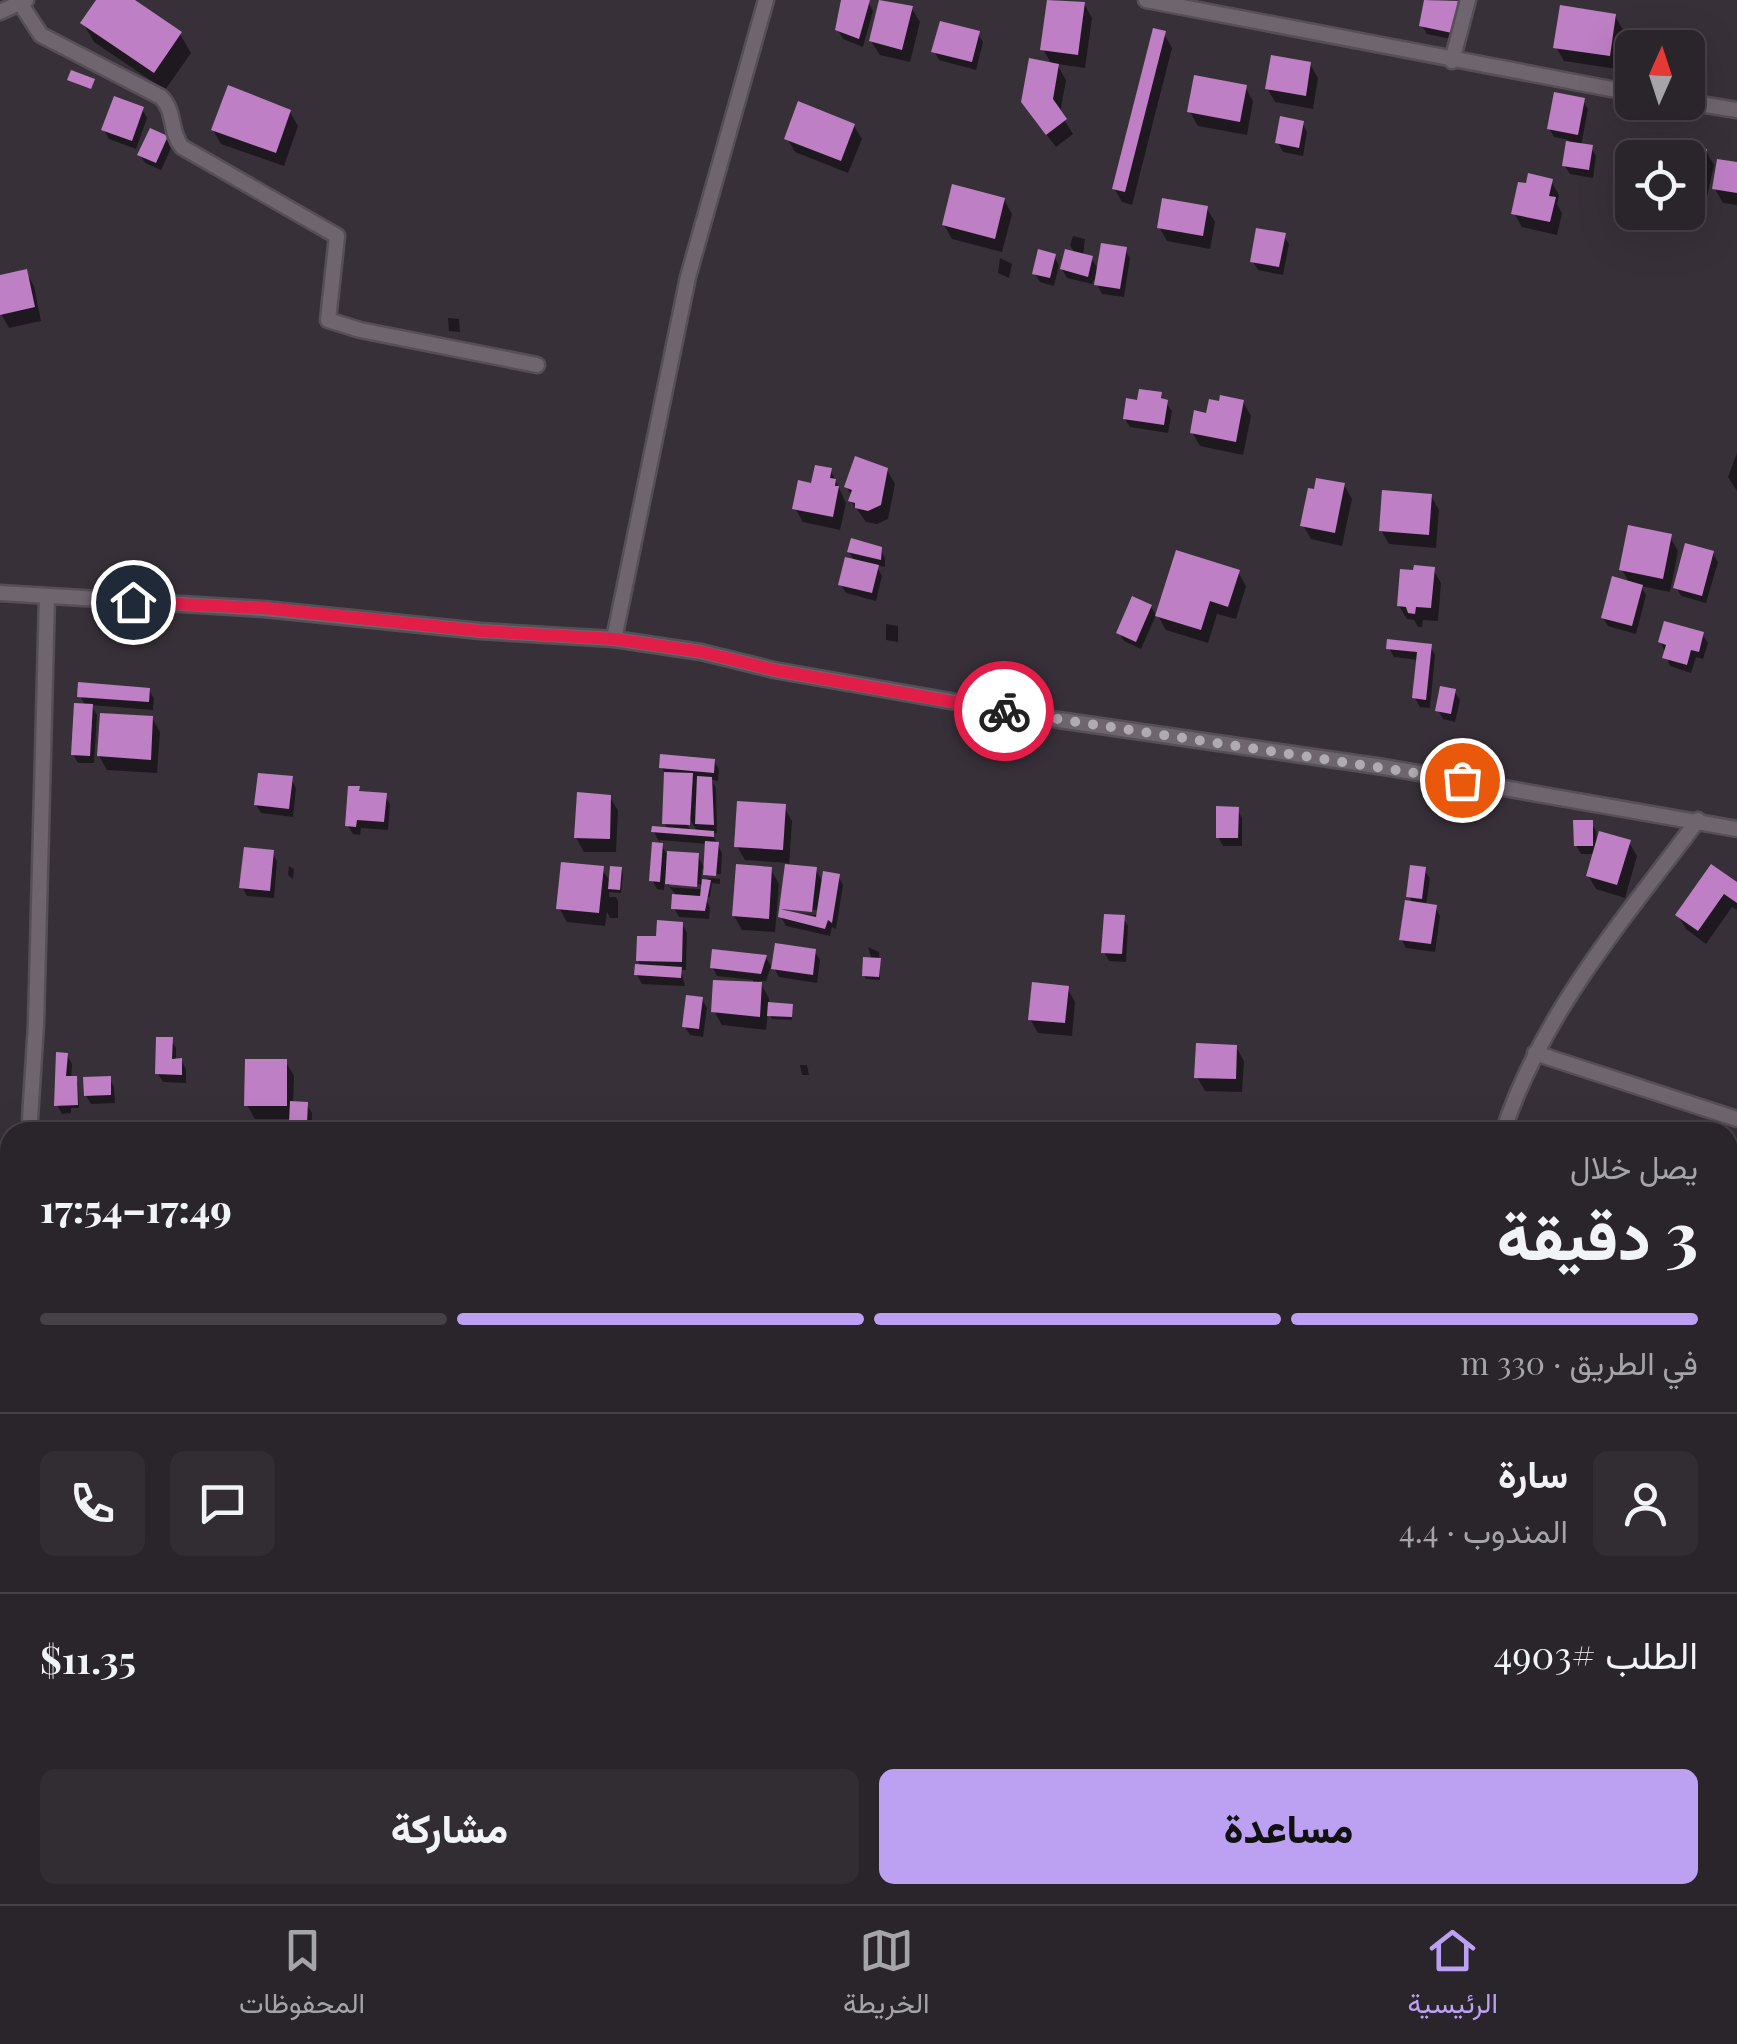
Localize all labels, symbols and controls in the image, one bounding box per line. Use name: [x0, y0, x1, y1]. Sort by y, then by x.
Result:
north arrow: [1615, 30, 1705, 120]
map controls: [1615, 30, 1705, 230]
button: locate: [1615, 140, 1705, 230]
pin: [91, 560, 176, 645]
icon: home: [106, 575, 161, 630]
courier: [954, 661, 1054, 761]
icon: bike: [977, 684, 1032, 739]
pin: [1420, 738, 1505, 823]
icon: bag: [1435, 753, 1490, 808]
text: يصل خلال: [1570, 1144, 1698, 1187]
text: 17:49–17:54: [40, 1182, 232, 1233]
text: 3 دقيقة: [1497, 1190, 1698, 1276]
text: في الطريق · 330 m: [1461, 1340, 1698, 1383]
text: سارة: [1498, 1447, 1568, 1498]
button: phone: [40, 1451, 145, 1556]
button: chat: [170, 1451, 275, 1556]
button: person: [1593, 1451, 1698, 1556]
text: المندوب · 4.4: [1399, 1508, 1568, 1551]
text: الطلب #4903: [1493, 1628, 1698, 1679]
text: $11.35: [40, 1633, 136, 1684]
button: مشاركة: [40, 1769, 859, 1884]
button: مساعدة: [879, 1769, 1698, 1884]
tab: المحفوظات: [239, 1923, 365, 2028]
tab: الخريطة: [843, 1923, 930, 2028]
tab: الرئيسية: [1408, 1923, 1498, 2028]

